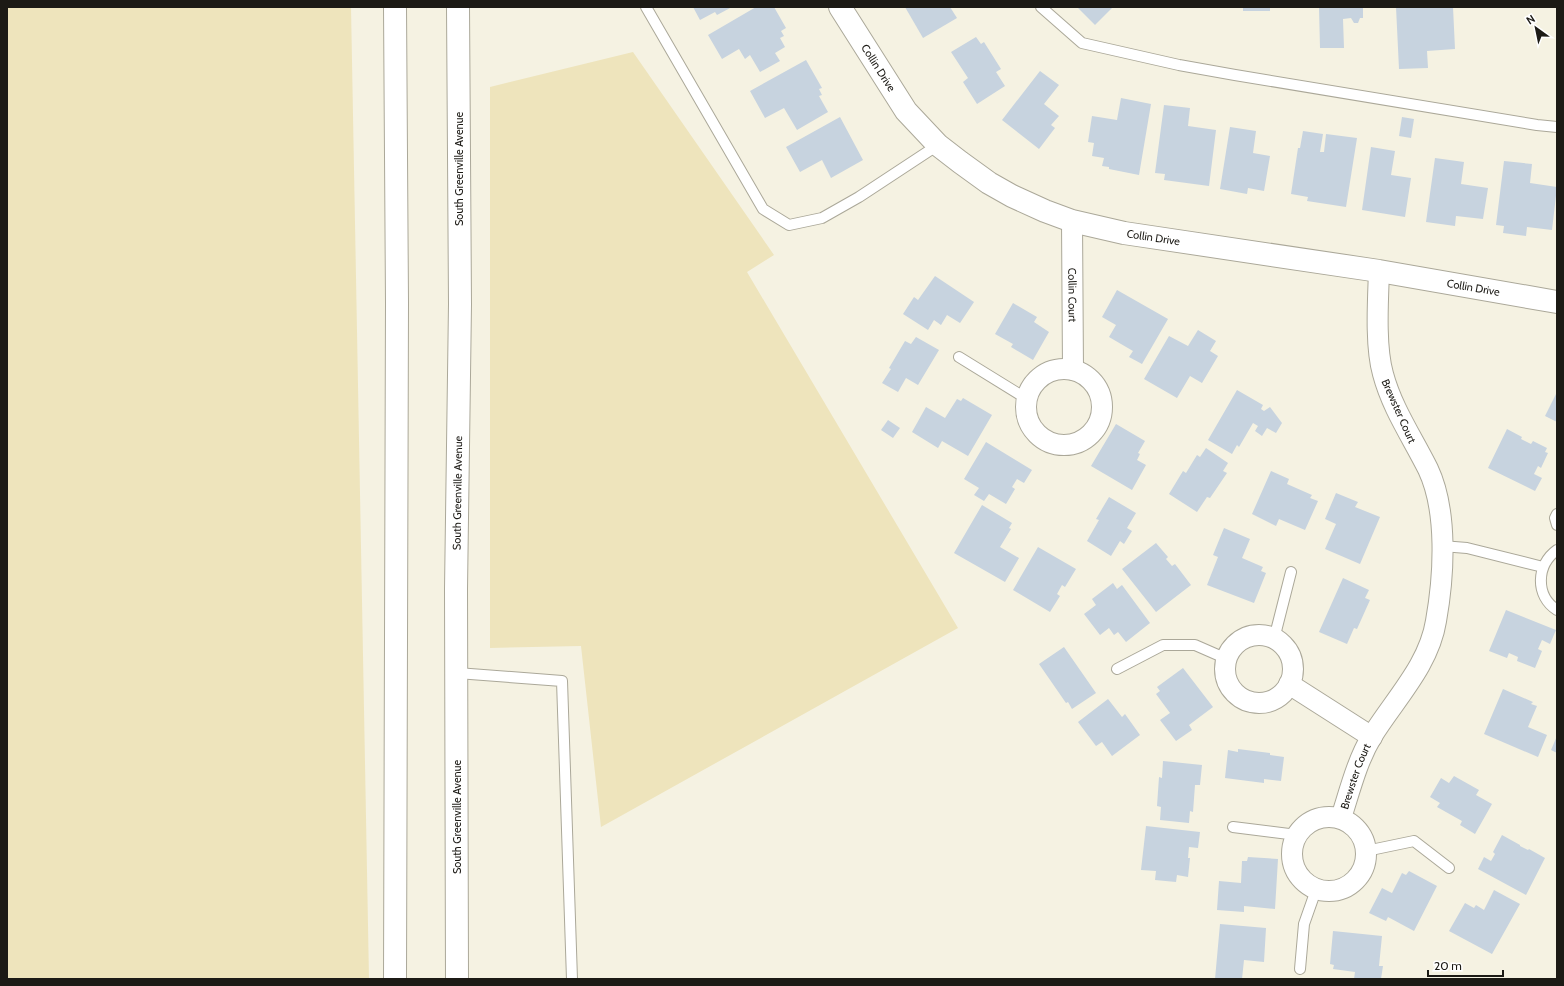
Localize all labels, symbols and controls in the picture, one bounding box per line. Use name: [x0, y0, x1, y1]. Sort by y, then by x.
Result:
north arrow: [1516, 8, 1556, 48]
text: N: [1523, 12, 1538, 28]
street label: Collin Drive: [858, 41, 899, 94]
street label: South Greenville Avenue: [452, 112, 466, 226]
street label: Collin Drive: [1126, 227, 1181, 248]
street label: Collin Court: [1065, 268, 1080, 323]
street label: Collin Drive: [1446, 276, 1501, 299]
street label: Brewster Court: [1379, 377, 1420, 446]
street label: South Greenville Avenue: [450, 435, 465, 550]
street label: Brewster Court: [1337, 741, 1374, 811]
street label: South Greenville Avenue: [450, 760, 464, 874]
scale bar: [1428, 952, 1503, 978]
text: 20 m: [1434, 958, 1462, 973]

